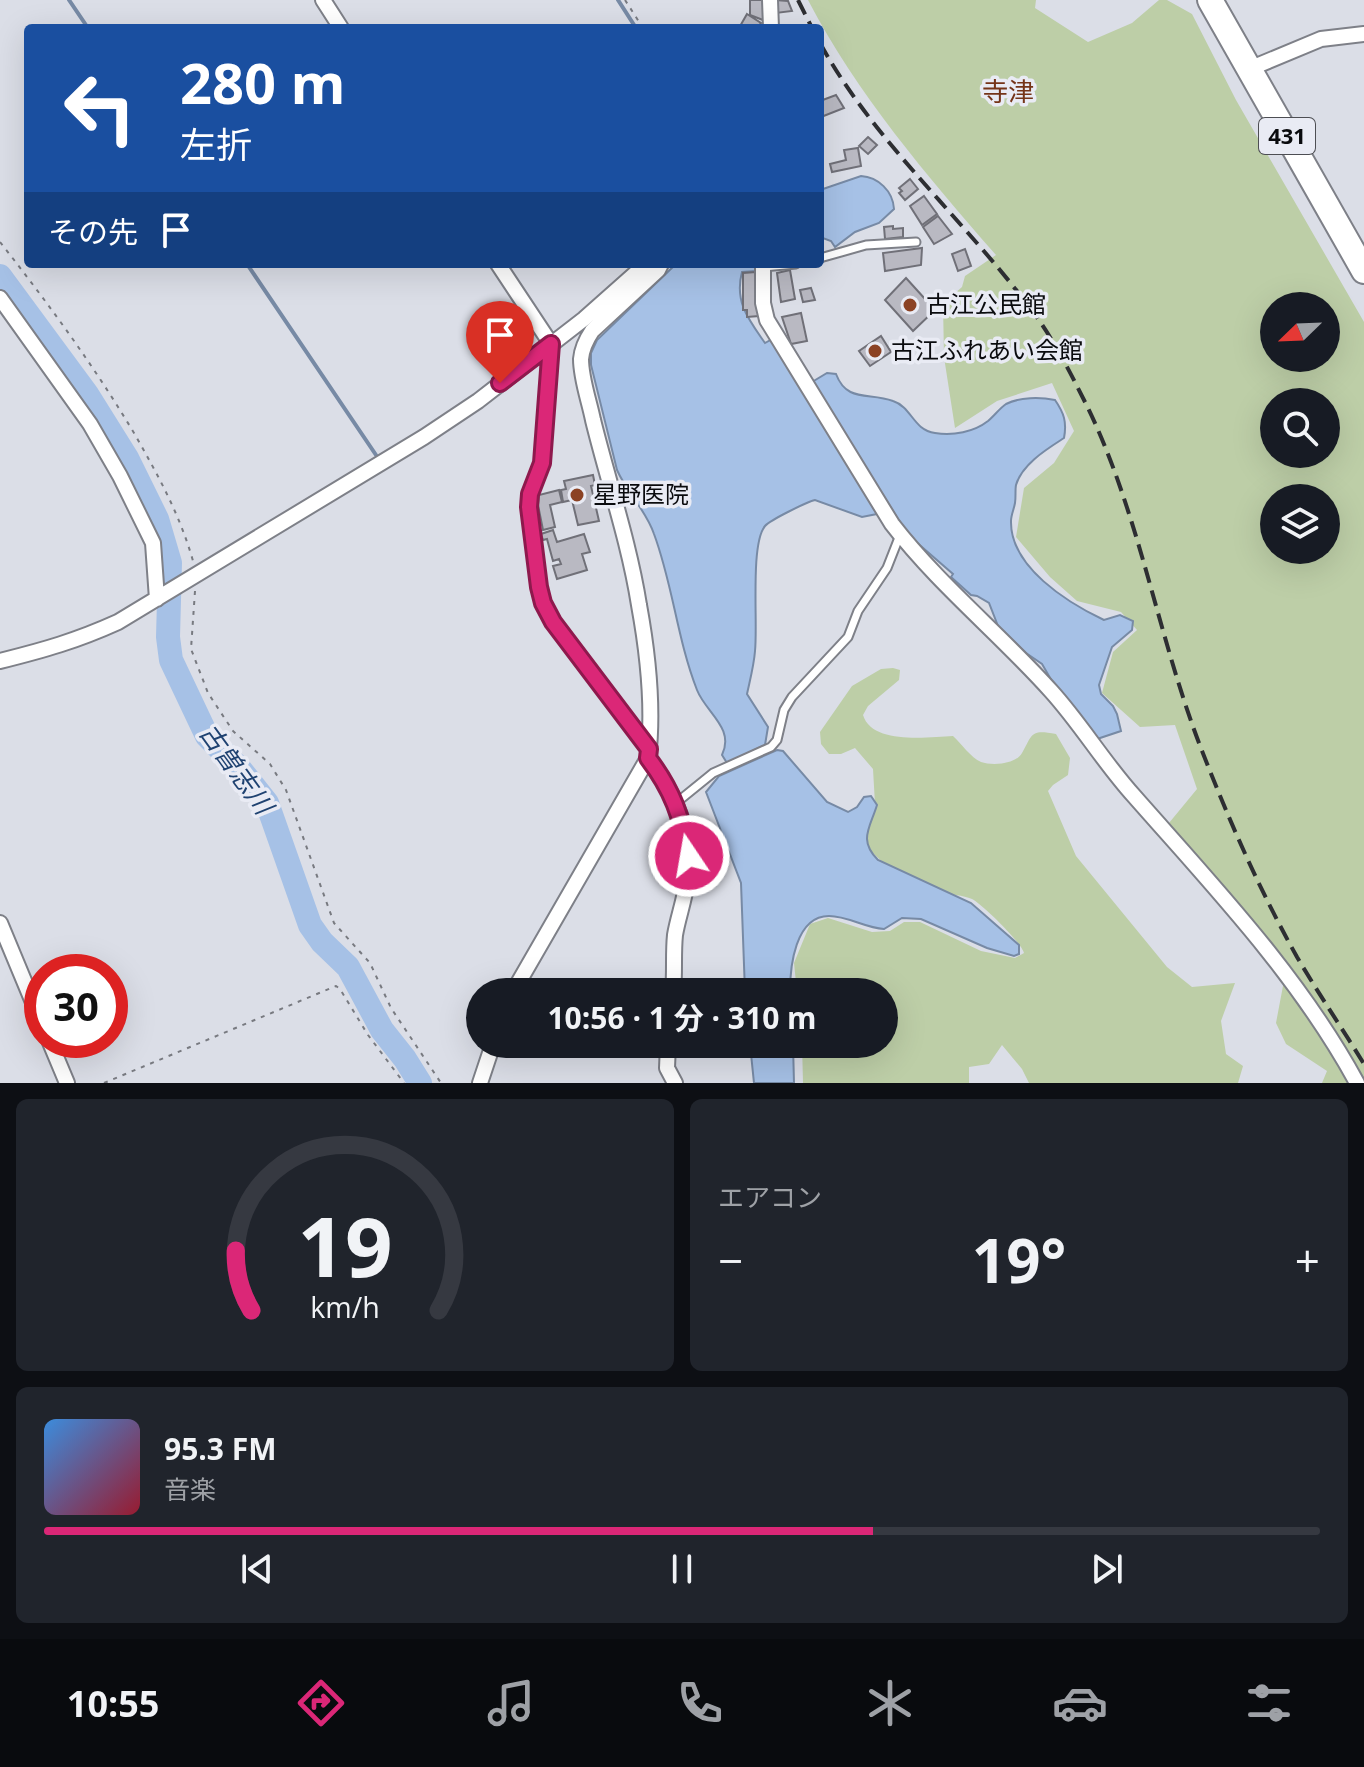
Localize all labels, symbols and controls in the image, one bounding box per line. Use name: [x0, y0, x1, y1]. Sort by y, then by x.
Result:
text: 280 m: [180, 44, 346, 120]
icon: left: [48, 56, 152, 160]
district label: 寺津: [982, 73, 1034, 109]
road number: 431: [1259, 118, 1315, 154]
text: 左折: [180, 120, 252, 169]
icon: arrive: [154, 208, 198, 252]
text: その先: [48, 211, 138, 252]
place label: 古江公民館: [926, 287, 1046, 320]
north arrow: [1260, 292, 1340, 372]
map controls: [1260, 292, 1340, 564]
marker: 古江公民館: [901, 296, 919, 314]
pin: [466, 301, 534, 383]
icon: arrive: [478, 313, 522, 357]
place label: 古江ふれあい会館: [891, 333, 1083, 366]
marker: 古江ふれあい会館: [866, 342, 884, 360]
button: search: [1260, 388, 1340, 468]
place label: 星野医院: [593, 477, 689, 510]
button: layers: [1260, 484, 1340, 564]
marker: 星野医院: [568, 486, 586, 504]
water label: 古曽志川: [192, 716, 284, 823]
position arrow: [647, 814, 731, 898]
speed limit sign: 30: [24, 954, 128, 1058]
text: 10:56 · 1 分 · 310 m: [547, 997, 817, 1038]
text: エアコン: [718, 1179, 822, 1215]
text: 19: [297, 1188, 393, 1301]
text: 19°: [972, 1219, 1066, 1301]
text: −: [718, 1230, 743, 1290]
text: +: [1295, 1230, 1320, 1290]
text: km/h: [310, 1287, 380, 1326]
text: 95.3 FM: [164, 1428, 277, 1469]
text: 音楽: [164, 1471, 216, 1507]
icon: previous: [235, 1547, 279, 1591]
icon: pause: [660, 1547, 704, 1591]
icon: next: [1085, 1547, 1129, 1591]
icon: directions: [293, 1675, 349, 1731]
icon: music: [483, 1675, 539, 1731]
icon: phone: [672, 1675, 728, 1731]
icon: climate: [862, 1675, 918, 1731]
icon: car: [1052, 1675, 1108, 1731]
icon: filters: [1241, 1675, 1297, 1731]
text: 10:55: [67, 1679, 159, 1728]

